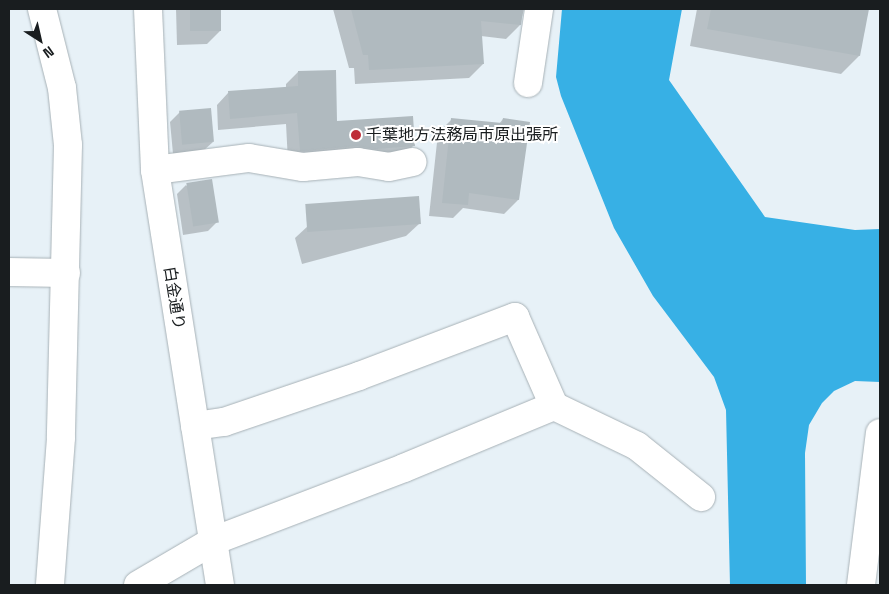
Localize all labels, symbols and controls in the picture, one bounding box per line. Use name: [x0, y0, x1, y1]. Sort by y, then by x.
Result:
north arrow: [15, 15, 65, 65]
text: N: [40, 42, 58, 62]
place label: 千葉地方法務局市原出張所: [366, 125, 558, 145]
marker: 千葉地方法務局市原出張所: [350, 129, 362, 141]
street label: 白金通り: [160, 265, 188, 331]

